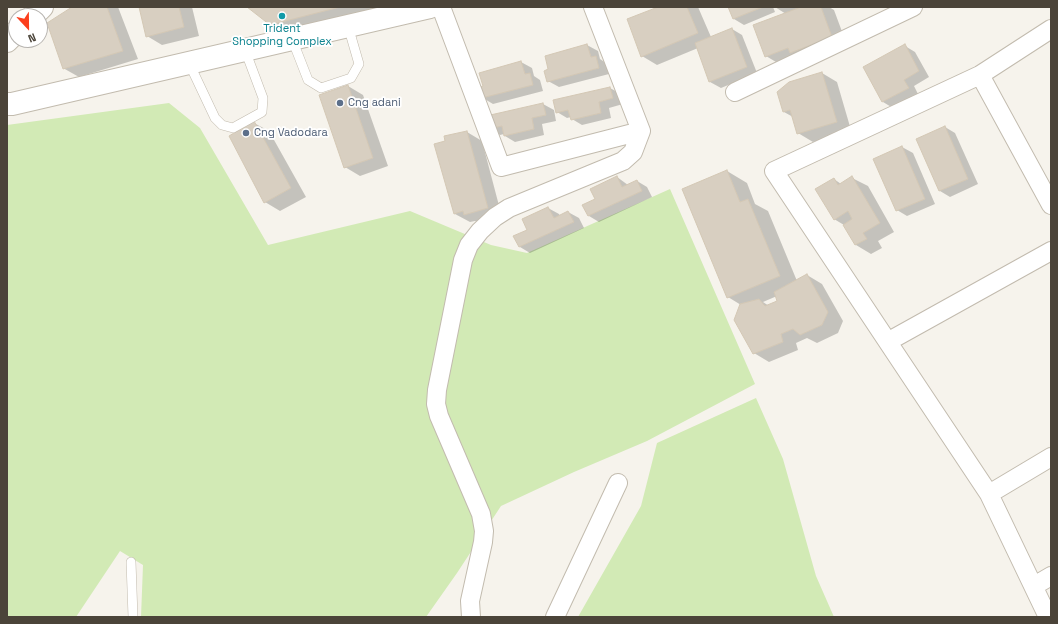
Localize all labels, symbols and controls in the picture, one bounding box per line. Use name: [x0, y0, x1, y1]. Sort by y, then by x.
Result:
north arrow: [8, 8, 48, 48]
marker: Trident Shopping Complex: [277, 11, 287, 21]
place label: Trident Shopping Complex: [232, 22, 332, 48]
text: N: [26, 30, 38, 46]
place label: Cng adani: [348, 96, 401, 110]
marker: Cng adani: [335, 98, 345, 108]
place label: Cng Vadodara: [254, 126, 328, 140]
marker: Cng Vadodara: [241, 128, 251, 138]

